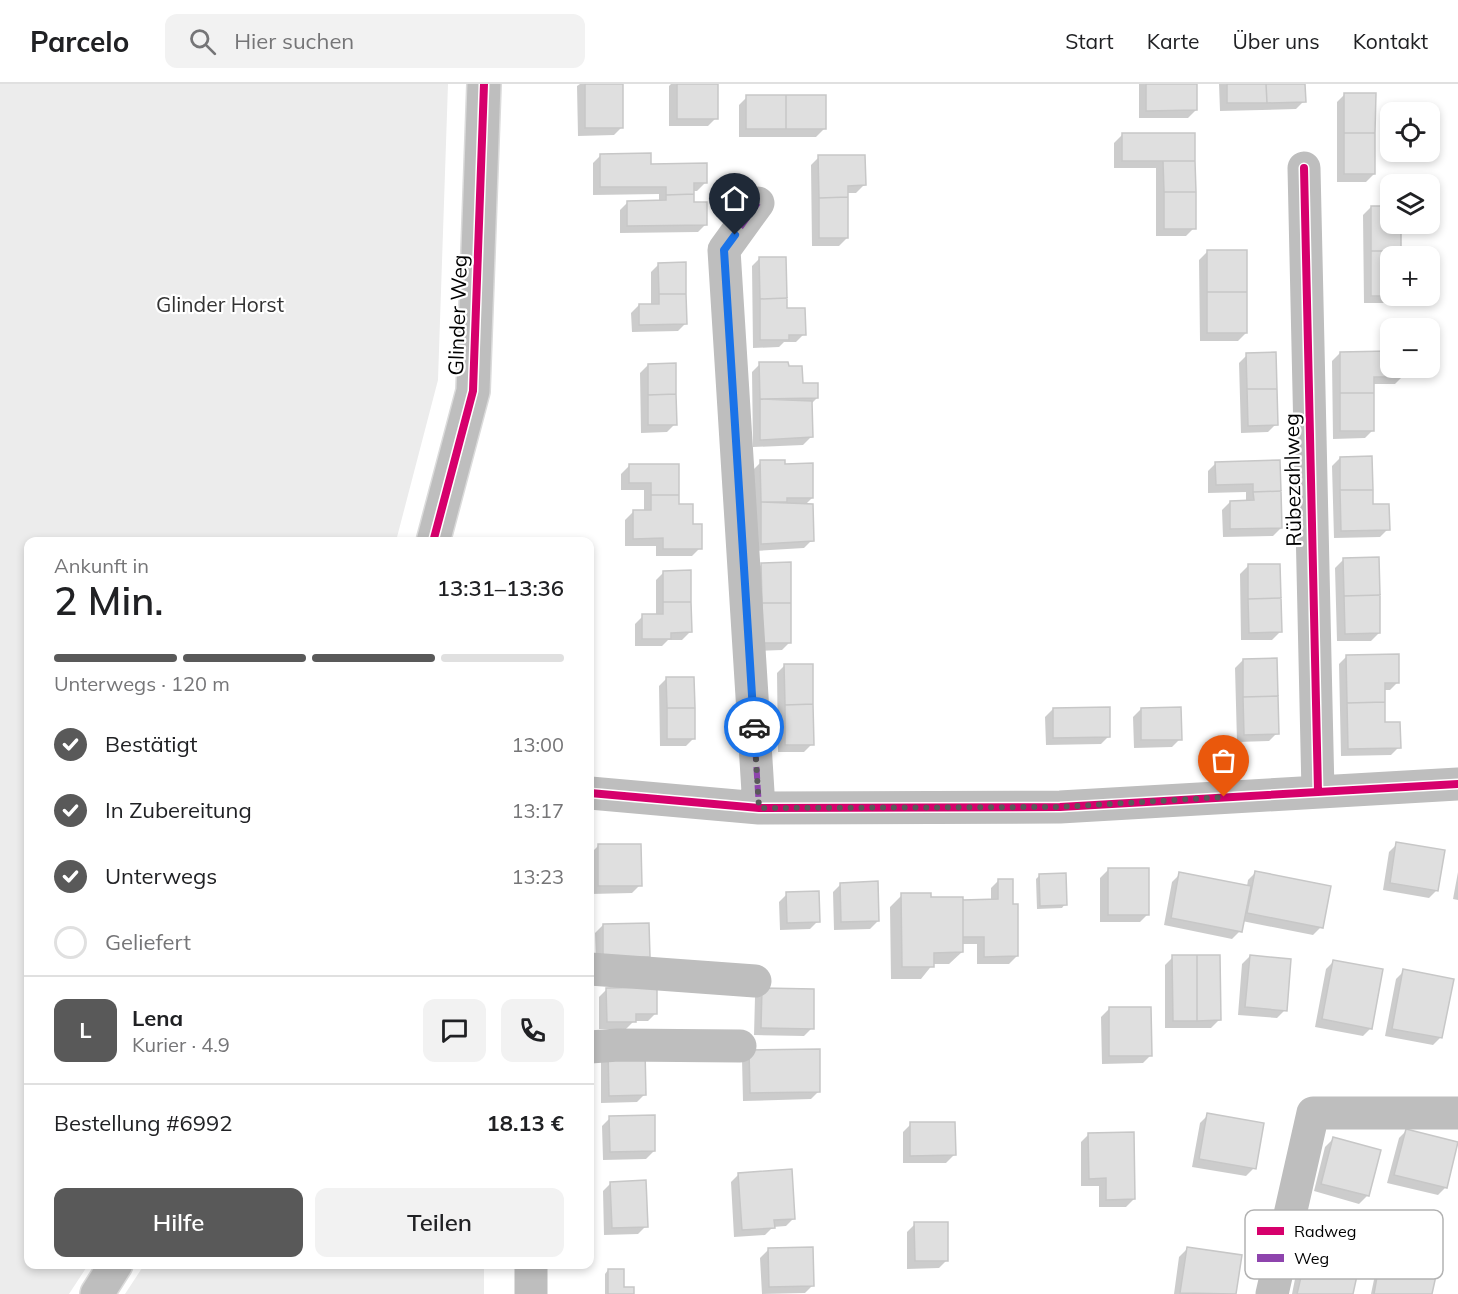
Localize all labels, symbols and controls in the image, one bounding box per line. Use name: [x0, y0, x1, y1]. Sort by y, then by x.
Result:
search box: [165, 14, 585, 68]
text: Parcelo: [30, 24, 129, 59]
icon: search: [186, 25, 219, 58]
text: Hier suchen: [234, 27, 354, 55]
text: Start: [1065, 28, 1114, 54]
text: Karte: [1147, 28, 1199, 54]
text: Über uns: [1232, 28, 1320, 54]
text: Kontakt: [1353, 28, 1428, 54]
map controls: [1380, 102, 1440, 378]
button: locate: [1380, 102, 1440, 162]
pin: [709, 173, 760, 235]
button: layers: [1380, 174, 1440, 234]
icon: home: [718, 182, 751, 215]
button: +: [1380, 246, 1440, 306]
street label: Glinder Weg: [442, 254, 472, 376]
park label: Glinder Horst: [156, 291, 284, 317]
button: −: [1380, 318, 1440, 378]
street label: Rübezahlweg: [1278, 413, 1306, 547]
text: Ankunft in: [54, 553, 149, 578]
text: 13:31–13:36: [437, 574, 564, 602]
text: 2 Min.: [54, 576, 164, 625]
text: Unterwegs · 120 m: [54, 671, 230, 696]
courier: [724, 697, 784, 757]
icon: car: [738, 711, 771, 744]
icon: check: [54, 728, 87, 761]
text: Bestätigt: [105, 730, 198, 758]
text: 13:00: [511, 732, 564, 757]
pin: [1198, 735, 1249, 797]
icon: bag: [1207, 744, 1240, 777]
icon: check: [54, 794, 87, 827]
text: In Zubereitung: [105, 796, 252, 824]
text: 13:17: [511, 798, 564, 823]
icon: check: [54, 860, 87, 893]
text: Unterwegs: [105, 862, 217, 890]
text: 13:23: [511, 864, 564, 889]
text: Geliefert: [105, 928, 191, 956]
button: chat: [423, 999, 486, 1062]
button: phone: [501, 999, 564, 1062]
text: Lena: [132, 1004, 183, 1032]
text: L: [79, 1016, 92, 1044]
text: Kurier · 4.9: [132, 1032, 230, 1057]
text: Bestellung #6992: [54, 1109, 232, 1137]
text: 18.13 €: [487, 1109, 564, 1137]
button: Hilfe: [54, 1188, 303, 1257]
button: Teilen: [315, 1188, 564, 1257]
legend: [1245, 1210, 1443, 1279]
text: Radweg: [1294, 1221, 1356, 1241]
text: Weg: [1294, 1248, 1329, 1268]

